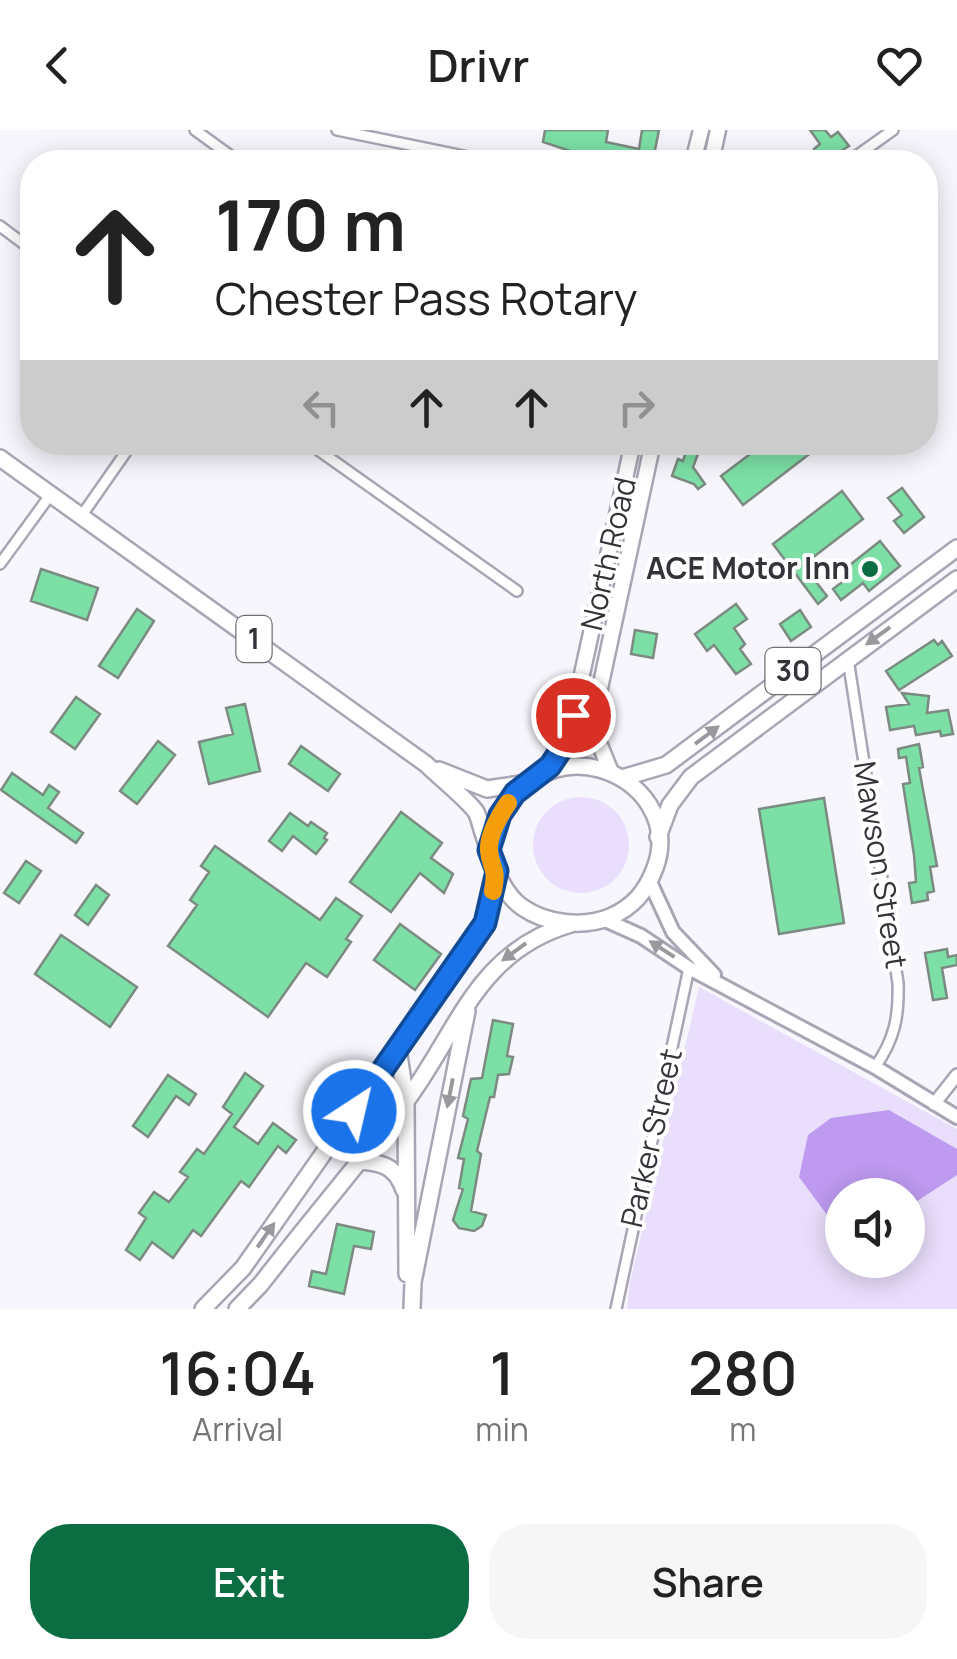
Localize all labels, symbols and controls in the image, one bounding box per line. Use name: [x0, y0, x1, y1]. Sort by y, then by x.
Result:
text: Drivr: [428, 34, 529, 96]
icon: back: [30, 38, 85, 93]
icon: heart: [872, 38, 927, 93]
text: 170 m: [215, 176, 406, 272]
icon: ahead: [50, 190, 180, 320]
text: Chester Pass Rotary: [215, 267, 638, 329]
icon: left: [294, 380, 349, 435]
icon: ahead: [399, 380, 454, 435]
icon: ahead: [504, 380, 559, 435]
icon: right: [609, 380, 664, 435]
street label: North Road: [570, 473, 645, 634]
place label: ACE Motor Inn: [646, 547, 850, 588]
marker: ACE Motor Inn: [859, 558, 881, 580]
road number: 1: [236, 616, 272, 662]
one-way arrow: [865, 626, 891, 645]
road number: 30: [766, 648, 820, 694]
pin: [531, 673, 616, 758]
icon: arrive: [546, 688, 601, 743]
one-way arrow: [694, 725, 720, 745]
street label: Mawson Street: [845, 758, 918, 971]
one-way arrow: [648, 940, 675, 959]
one-way arrow: [501, 942, 528, 961]
street label: Parker Street: [610, 1044, 691, 1231]
position arrow: [302, 1059, 406, 1163]
one-way arrow: [442, 1077, 458, 1108]
map controls: [825, 1178, 925, 1278]
button: sound: [825, 1178, 925, 1278]
one-way arrow: [256, 1222, 275, 1248]
text: 16:04: [159, 1331, 316, 1413]
text: 1: [489, 1331, 515, 1413]
text: 280: [688, 1331, 798, 1413]
text: Arrival: [192, 1407, 283, 1451]
text: min: [475, 1407, 529, 1451]
text: m: [729, 1407, 757, 1451]
button: Exit: [30, 1524, 469, 1639]
button: Share: [489, 1524, 927, 1639]

